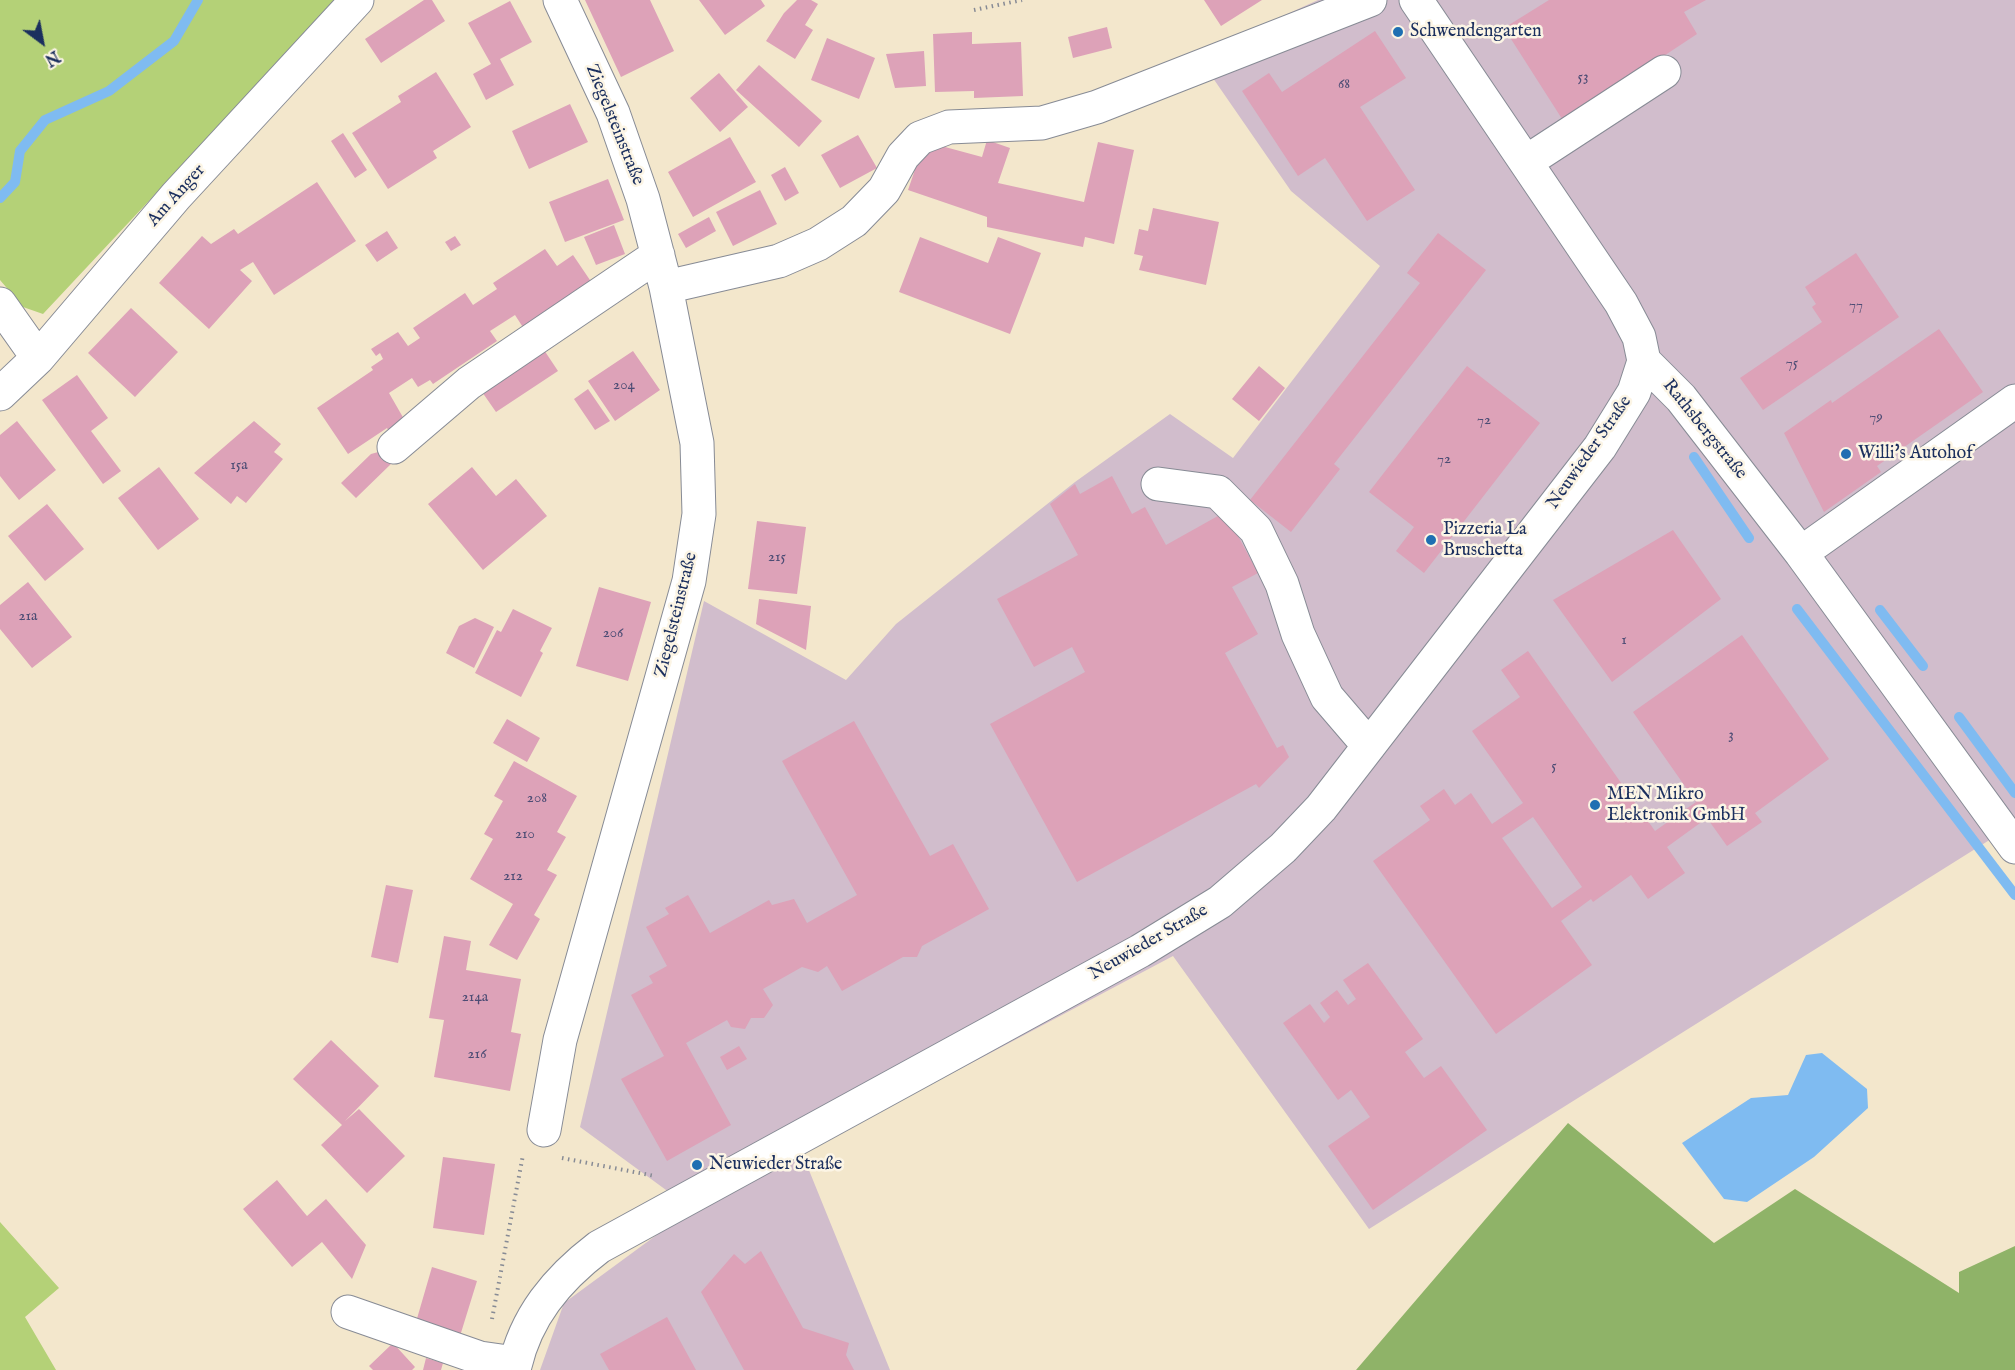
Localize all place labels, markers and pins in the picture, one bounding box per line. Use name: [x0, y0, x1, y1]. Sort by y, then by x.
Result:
place label: Schwendengarten: [1410, 21, 1541, 43]
marker: Schwendengarten: [1391, 25, 1405, 39]
place label: Willi's Autohof: [1858, 443, 1973, 465]
marker: Willi's Autohof: [1839, 447, 1853, 461]
place label: Pizzeria La Bruschetta: [1443, 519, 1527, 562]
marker: Pizzeria La Bruschetta: [1424, 533, 1438, 547]
place label: MEN Mikro Elektronik GmbH: [1607, 784, 1746, 826]
marker: MEN Mikro Elektronik GmbH: [1588, 798, 1602, 812]
place label: Neuwieder Straße: [709, 1154, 842, 1176]
marker: Neuwieder Straße: [690, 1158, 704, 1172]

